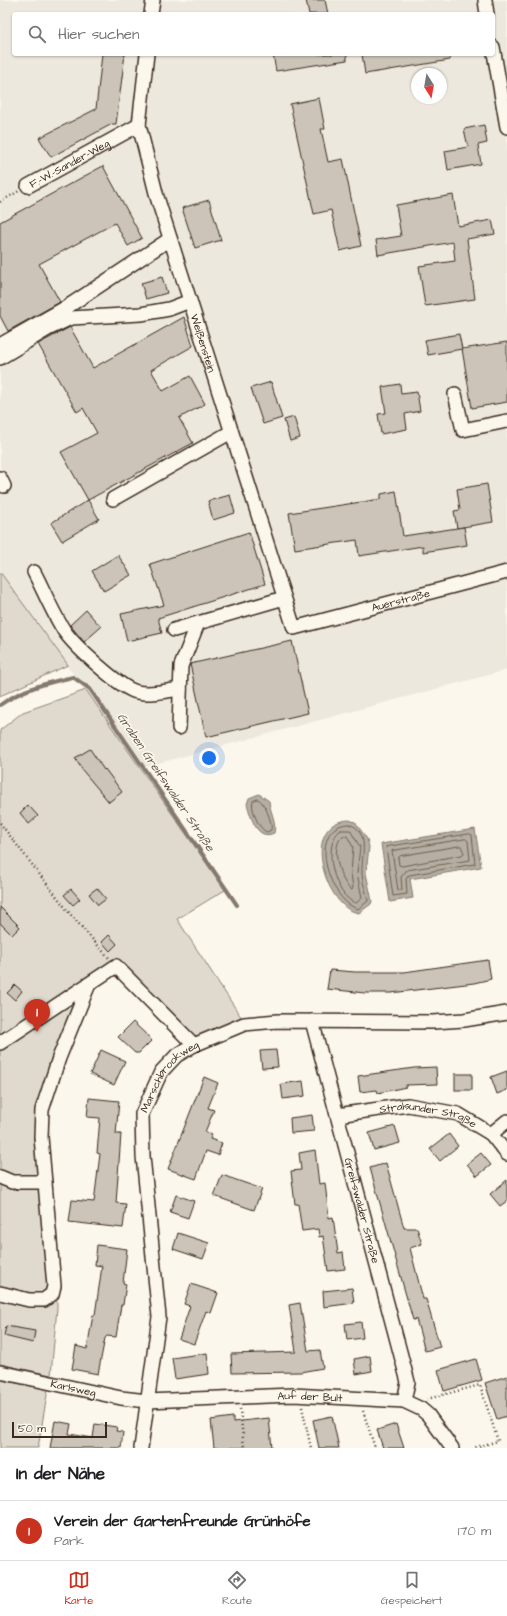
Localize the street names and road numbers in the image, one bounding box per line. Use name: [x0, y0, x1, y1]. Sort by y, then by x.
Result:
street label: F.-W.-Sander-Weg: [27, 136, 113, 192]
street label: Weißenstein: [187, 312, 219, 375]
street label: Auerstraße: [370, 586, 432, 615]
street label: Marschbrookweg: [137, 1037, 202, 1115]
street label: Stralsunder Straße: [378, 1098, 479, 1132]
street label: Greifswalder Straße: [341, 1156, 383, 1265]
street label: Karlsweg: [49, 1376, 98, 1401]
street label: Auf der Bult: [277, 1388, 343, 1406]

